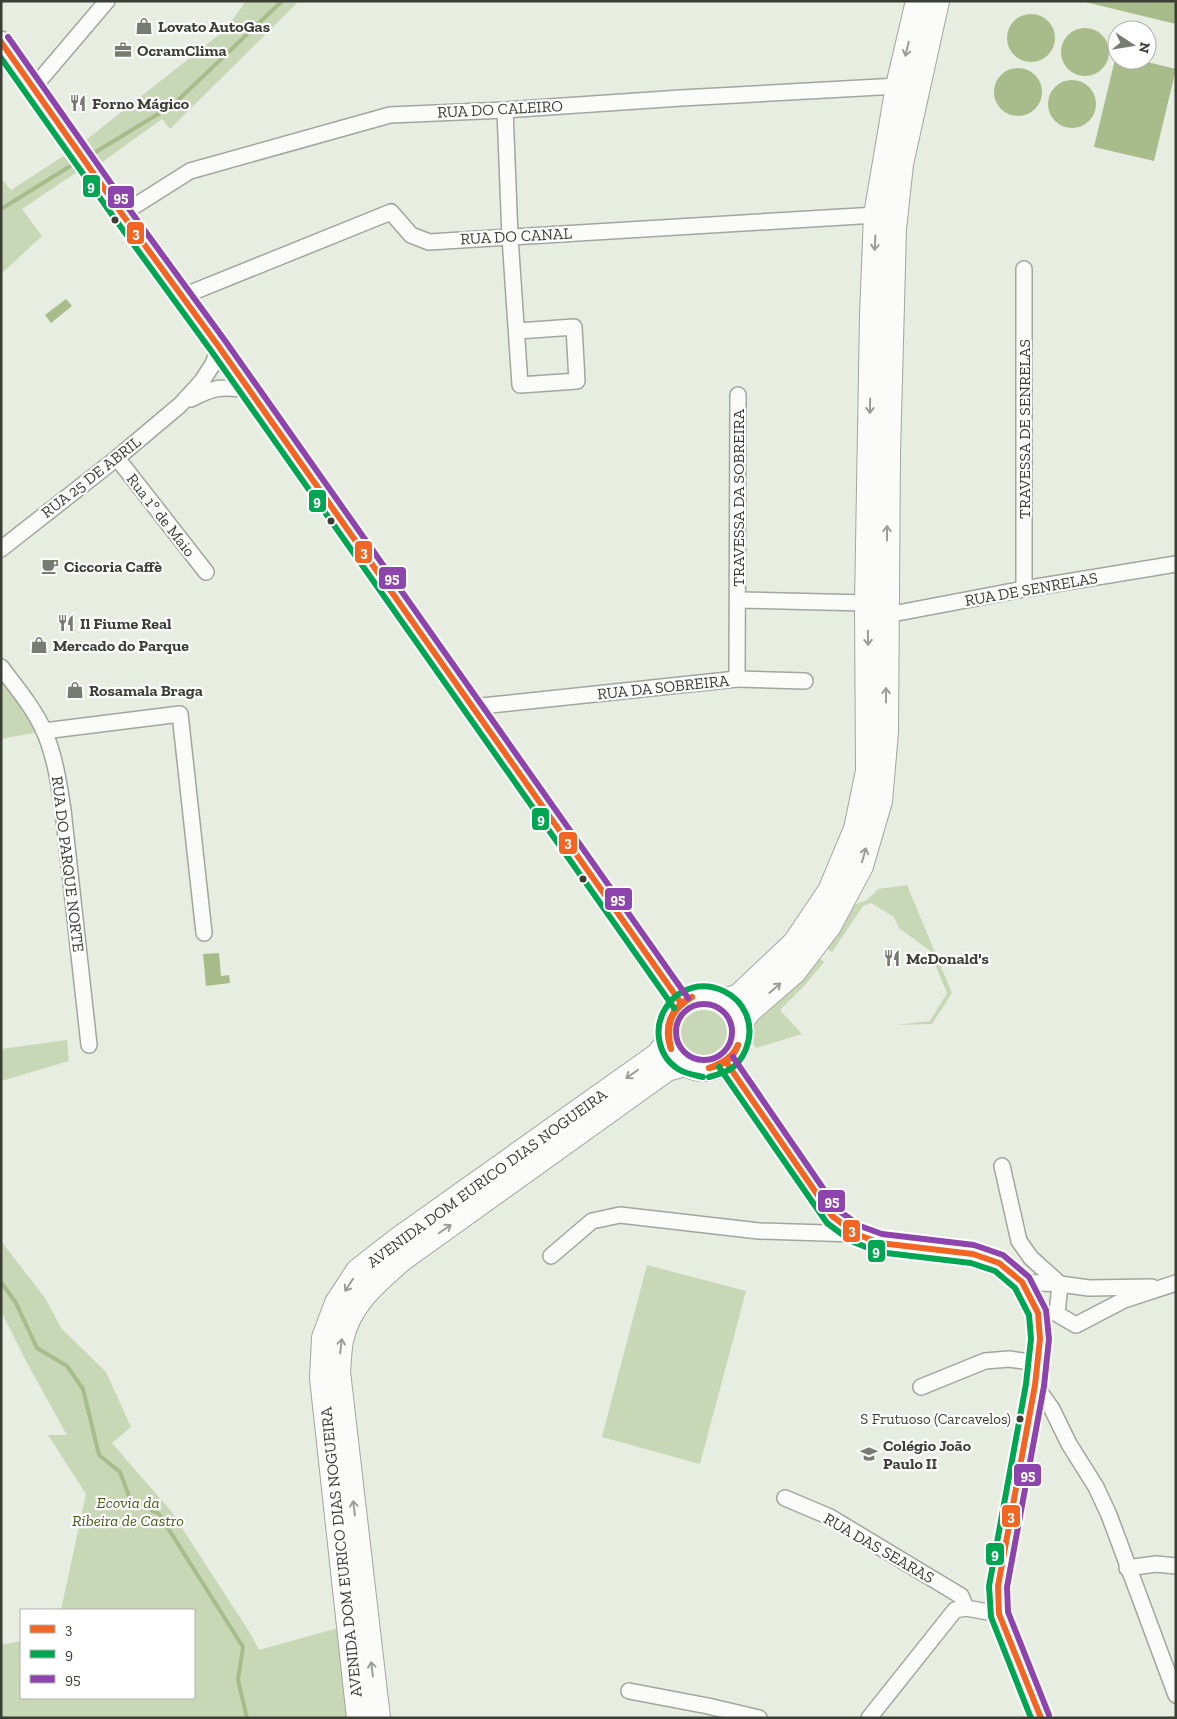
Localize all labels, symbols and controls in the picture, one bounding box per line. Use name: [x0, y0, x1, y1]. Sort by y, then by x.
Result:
shop icon: Lovato AutoGas: [134, 16, 154, 36]
place label: Lovato AutoGas: [158, 17, 270, 36]
north arrow: [1107, 20, 1157, 70]
office icon: OcramClima: [113, 40, 133, 60]
one-way arrow: [902, 40, 911, 56]
place label: OcramClima: [137, 41, 227, 60]
text: N: [1135, 41, 1154, 55]
restaurant icon: Forno Mágico: [68, 93, 88, 113]
place label: Forno Mágico: [92, 94, 190, 113]
street label: RUA DO CALEIRO: [437, 96, 564, 122]
line badge: 9: [82, 174, 101, 198]
text: 9: [87, 178, 95, 195]
line badge: 95: [107, 185, 135, 209]
text: 95: [114, 189, 128, 206]
unlabelled marker: [110, 215, 120, 225]
line badge: 3: [126, 221, 145, 245]
street label: RUA DO CANAL: [460, 224, 573, 248]
text: 3: [132, 225, 140, 242]
one-way arrow: [871, 235, 880, 251]
street label: TRAVESSA DE SENRELAS: [1015, 339, 1034, 519]
one-way arrow: [865, 397, 875, 413]
street label: TRAVESSA DA SOBREIRA: [729, 409, 748, 587]
street label: RUA 25 DE ABRIL: [37, 432, 145, 522]
street label: Rua 1º de Maio: [123, 470, 199, 560]
line badge: 9: [308, 489, 327, 513]
text: 9: [313, 493, 321, 510]
unlabelled marker: [326, 516, 336, 526]
one-way arrow: [882, 525, 892, 541]
line badge: 3: [354, 540, 373, 564]
text: 3: [360, 544, 368, 561]
cafe icon: Ciccoria Caffè: [40, 556, 60, 576]
place label: Ciccoria Caffè: [64, 557, 162, 576]
line badge: 95: [378, 566, 407, 590]
street label: RUA DE SENRELAS: [963, 568, 1099, 610]
text: 95: [385, 570, 399, 587]
restaurant icon: Il Fiume Real: [56, 613, 76, 633]
place label: Il Fiume Real: [80, 614, 172, 633]
one-way arrow: [863, 630, 872, 646]
shop icon: Mercado do Parque: [29, 635, 49, 655]
place label: Mercado do Parque: [53, 636, 189, 655]
street label: RUA DA SOBREIRA: [596, 671, 731, 703]
shop icon: Rosamala Braga: [65, 680, 85, 700]
place label: Rosamala Braga: [89, 681, 203, 700]
one-way arrow: [881, 687, 891, 704]
street label: RUA DO PARQUE NORTE: [48, 775, 88, 953]
line badge: 9: [531, 807, 550, 831]
text: 9: [537, 811, 545, 828]
line badge: 3: [558, 831, 578, 855]
text: 3: [564, 834, 572, 851]
one-way arrow: [860, 848, 870, 864]
unlabelled marker: [578, 874, 588, 884]
line badge: 95: [604, 887, 633, 911]
text: 95: [611, 891, 625, 908]
restaurant icon: McDonald's: [882, 948, 902, 968]
place label: McDonald's: [906, 949, 989, 968]
one-way arrow: [768, 983, 781, 994]
one-way arrow: [626, 1068, 639, 1079]
street label: AVENIDA DOM EURICO DIAS NOGUEIRA: [363, 1084, 611, 1271]
line badge: 95: [817, 1189, 846, 1213]
text: 95: [825, 1193, 839, 1210]
line badge: 3: [842, 1219, 861, 1243]
text: 3: [848, 1222, 856, 1239]
one-way arrow: [438, 1224, 452, 1234]
line badge: 9: [867, 1239, 886, 1263]
text: 9: [872, 1243, 880, 1260]
one-way arrow: [343, 1278, 353, 1292]
one-way arrow: [336, 1339, 346, 1355]
street label: AVENIDA DOM EURICO DIAS NOGUEIRA: [316, 1405, 366, 1698]
place label: S Frutuoso (Carcavelos): [860, 1410, 1011, 1428]
marker: S Frutuoso (Carcavelos): [1015, 1414, 1025, 1424]
place label: Colégio João Paulo II: [883, 1436, 972, 1473]
school or university icon: Colégio João Paulo II: [859, 1444, 879, 1464]
line badge: 95: [1013, 1463, 1042, 1487]
text: 95: [1021, 1467, 1035, 1484]
park label: Ecovia da Ribeira de Castro: [72, 1493, 184, 1530]
one-way arrow: [349, 1500, 359, 1516]
line badge: 3: [1001, 1504, 1021, 1528]
text: 3: [1007, 1508, 1015, 1525]
street label: RUA DAS SEARAS: [820, 1509, 938, 1587]
line badge: 9: [985, 1542, 1005, 1566]
text: 9: [991, 1546, 999, 1563]
legend: [20, 1609, 195, 1699]
text: 3: [65, 1620, 72, 1638]
text: 9: [65, 1645, 73, 1663]
one-way arrow: [367, 1662, 377, 1678]
text: 95: [65, 1670, 81, 1688]

